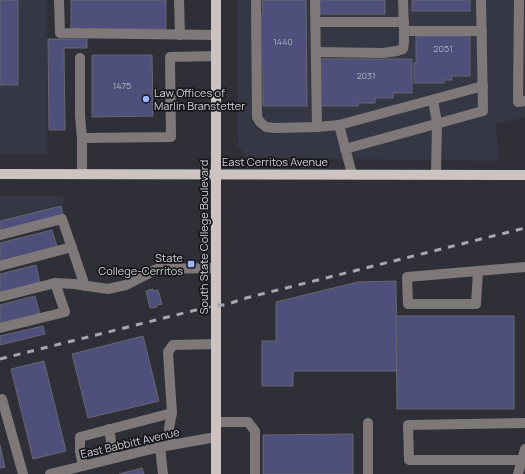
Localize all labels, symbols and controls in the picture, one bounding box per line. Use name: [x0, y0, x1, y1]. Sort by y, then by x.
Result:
house number: 1440: [273, 35, 293, 48]
house number: 2051: [433, 42, 453, 55]
house number: 2031: [356, 69, 376, 82]
house number: 1475: [113, 79, 131, 92]
place label: Law Offices of Marlin Branstetter: [154, 85, 245, 113]
marker: Law Offices of Marlin Branstetter: [141, 94, 151, 104]
street label: East Cerritos Avenue: [222, 154, 328, 169]
street label: South State College Boulevard: [196, 160, 211, 314]
place label: State College-Cerritos: [98, 250, 184, 278]
marker: State College-Cerritos: [186, 259, 196, 269]
street label: East Babbitt Avenue: [79, 424, 181, 461]

